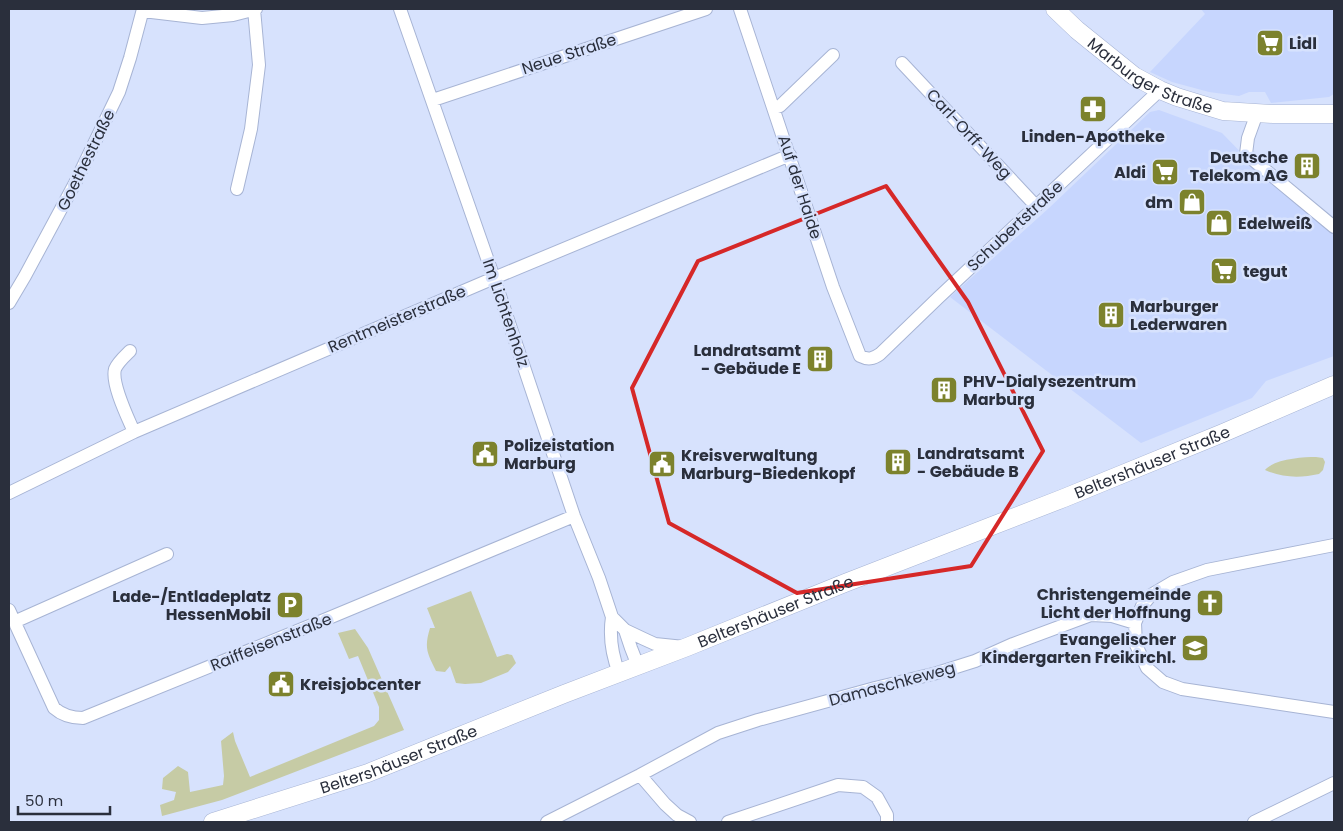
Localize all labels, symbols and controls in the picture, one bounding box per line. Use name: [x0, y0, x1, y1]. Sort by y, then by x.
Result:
street label: Neue Straße: [519, 28, 619, 80]
supermarket icon: Lidl: [1255, 28, 1285, 58]
street label: Marburger Straße: [1083, 32, 1216, 119]
place label: Lidl: [1289, 32, 1317, 55]
street label: Carl-Orff-Weg: [921, 84, 1017, 184]
pharmacy icon: Linden-Apotheke: [1078, 94, 1108, 124]
street label: Goethestraße: [51, 105, 121, 215]
place label: Linden-Apotheke: [1021, 125, 1165, 148]
street label: Auf der Haide: [772, 132, 828, 242]
place label: Deutsche Telekom AG: [1190, 146, 1288, 187]
building icon: Deutsche Telekom AG: [1292, 151, 1322, 181]
supermarket icon: Aldi: [1150, 157, 1180, 187]
place label: Aldi: [1114, 161, 1146, 184]
street label: Schubertstraße: [962, 175, 1068, 277]
shop icon: dm: [1177, 187, 1207, 217]
place label: dm: [1145, 191, 1173, 214]
shop icon: Edelweiß: [1204, 208, 1234, 238]
place label: Edelweiß: [1238, 212, 1313, 235]
street label: Im Lichtenholz: [477, 256, 535, 370]
supermarket icon: tegut: [1209, 256, 1239, 286]
place label: tegut: [1243, 260, 1288, 283]
street label: Rentmeisterstraße: [324, 279, 470, 358]
place label: Marburger Lederwaren: [1130, 295, 1227, 336]
building icon: Marburger Lederwaren: [1096, 300, 1126, 330]
place label: Landratsamt - Gebäude E: [693, 339, 801, 380]
building icon: Landratsamt - Gebäude E: [805, 344, 835, 374]
place label: PHV-Dialysezentrum Marburg: [963, 370, 1136, 411]
building icon: PHV-Dialysezentrum Marburg: [929, 375, 959, 405]
street label: Beltershäuser Straße: [1071, 420, 1234, 504]
place label: Polizeistation Marburg: [504, 434, 615, 475]
public building icon: Polizeistation Marburg: [470, 439, 500, 469]
place label: Landratsamt - Gebäude B: [917, 442, 1025, 483]
place label: Kreisverwaltung Marburg-Biedenkopf: [681, 444, 856, 485]
building icon: Landratsamt - Gebäude B: [883, 447, 913, 477]
public building icon: Kreisverwaltung Marburg-Biedenkopf: [647, 449, 677, 479]
street label: Beltershäuser Straße: [694, 569, 857, 653]
place label: Christengemeinde Licht der Hoffnung: [1037, 583, 1191, 624]
place label: Lade-/Entladeplatz HessenMobil: [112, 585, 271, 626]
church icon: Christengemeinde Licht der Hoffnung: [1195, 588, 1225, 618]
parking icon: Lade-/Entladeplatz HessenMobil: [275, 590, 305, 620]
street label: Raiffeisenstraße: [207, 607, 335, 677]
place label: Evangelischer Kindergarten Freikirchl.: [981, 628, 1176, 669]
school or university icon: Evangelischer Kindergarten Freikirchl.: [1180, 633, 1210, 663]
street label: Damaschkeweg: [826, 656, 958, 712]
public building icon: Kreisjobcenter: [266, 669, 296, 699]
place label: Kreisjobcenter: [300, 673, 421, 696]
street label: Beltershäuser Straße: [317, 719, 481, 799]
scale bar: [18, 784, 110, 816]
text: 50 m: [25, 790, 63, 811]

